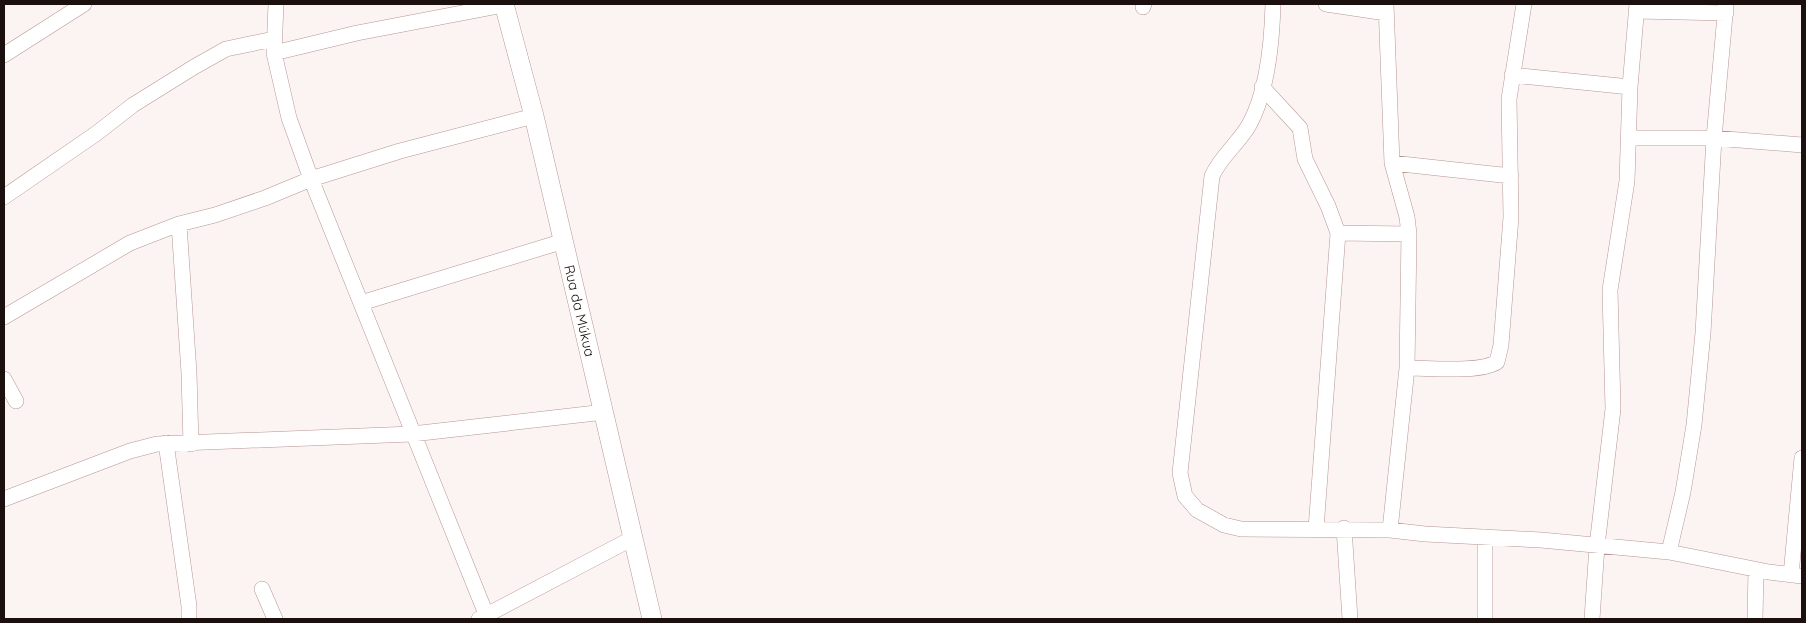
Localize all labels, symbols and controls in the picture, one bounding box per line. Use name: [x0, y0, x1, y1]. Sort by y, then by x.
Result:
street label: Rua da Múkua: [560, 263, 599, 358]

